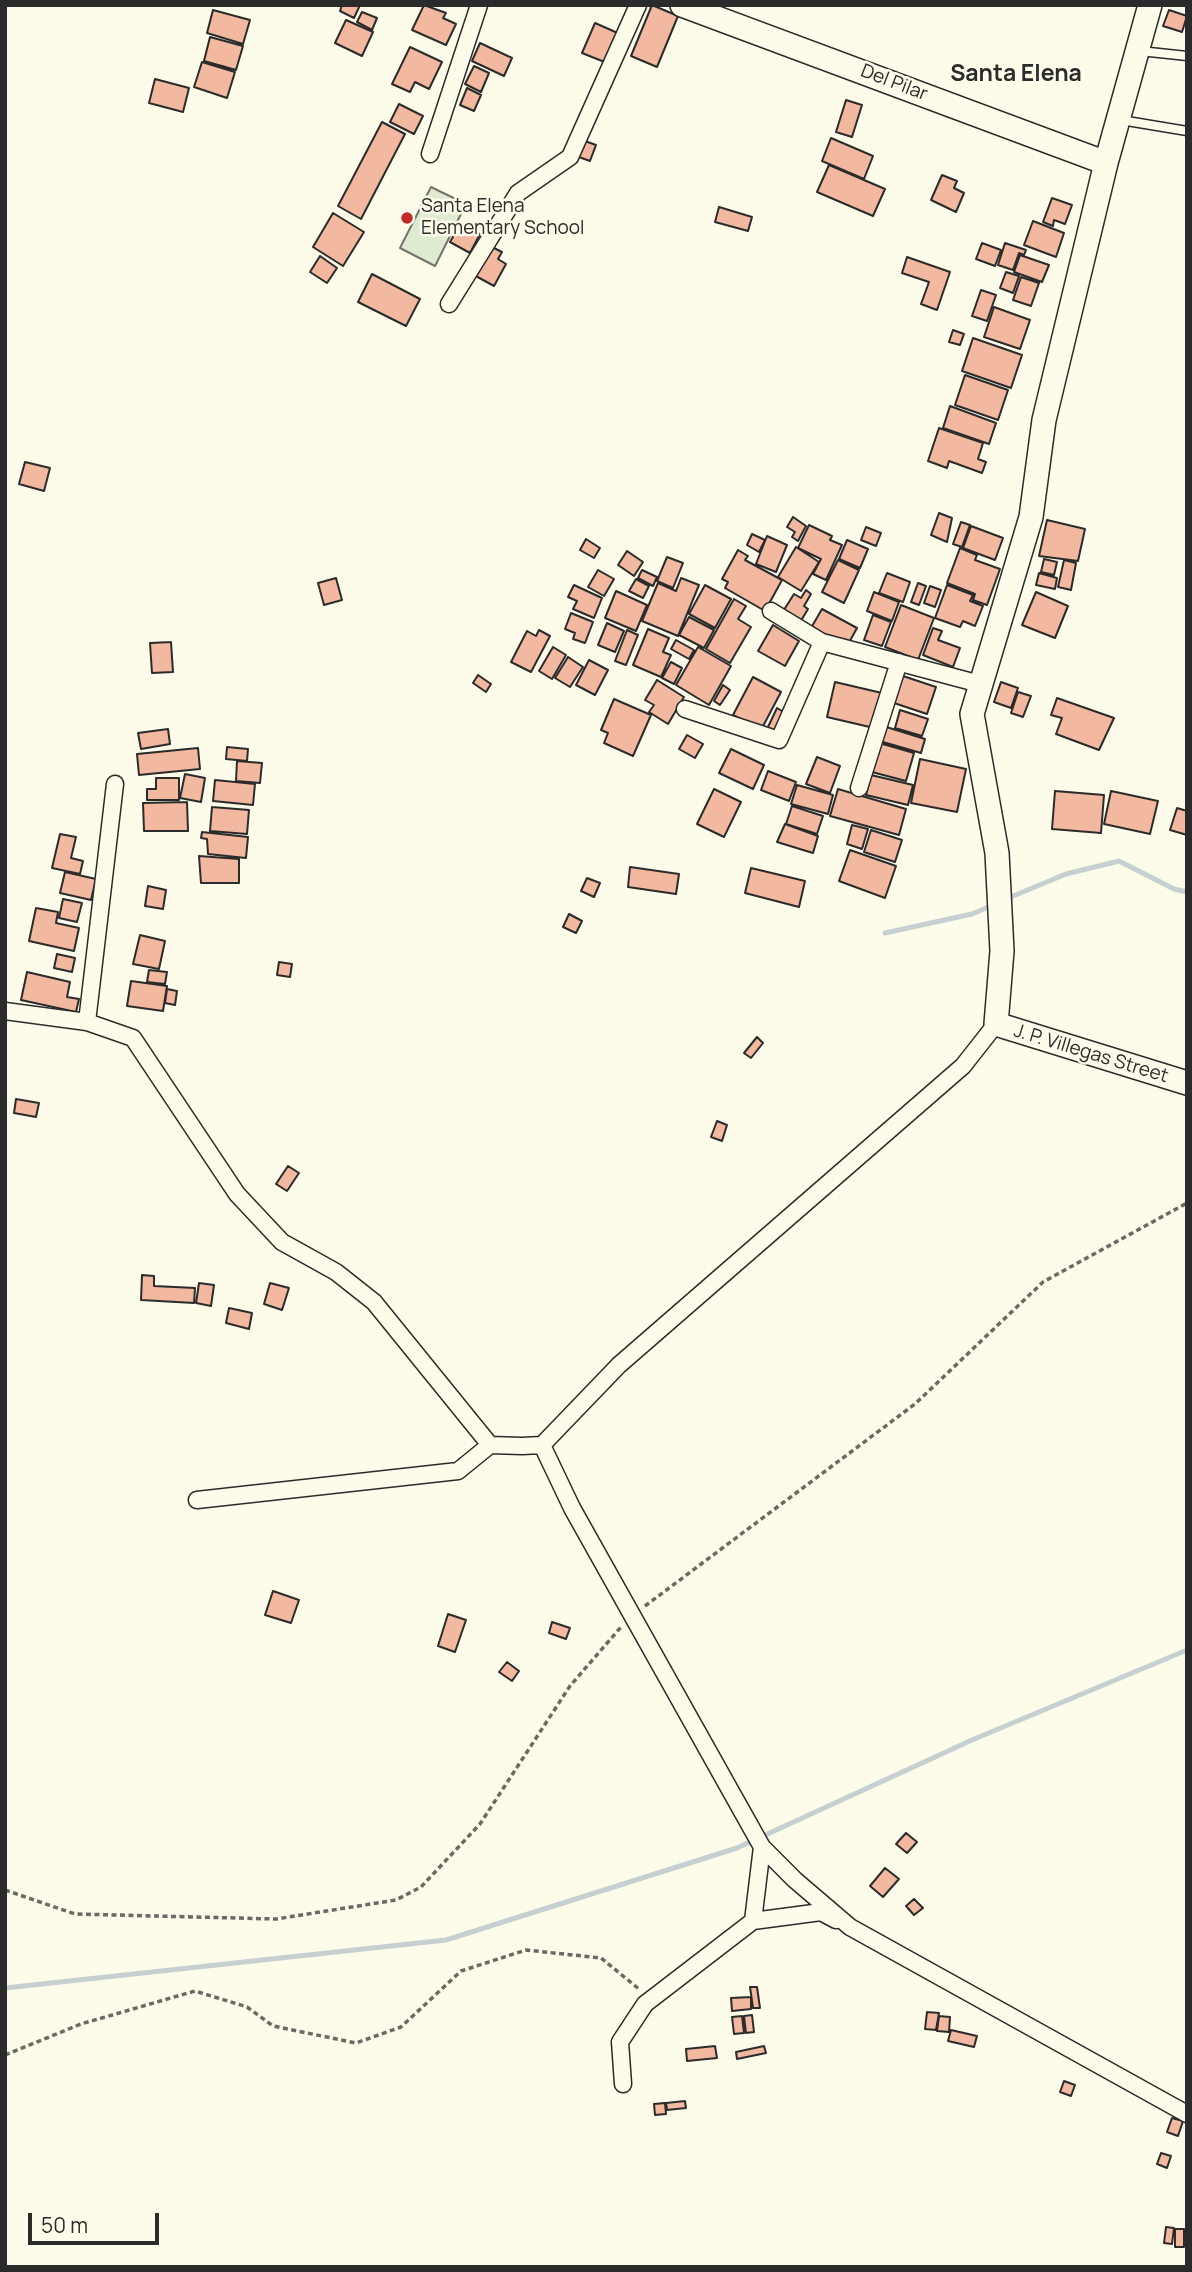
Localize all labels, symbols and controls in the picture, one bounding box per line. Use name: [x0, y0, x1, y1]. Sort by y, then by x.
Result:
street label: Del Pilar: [857, 60, 931, 106]
district label: Santa Elena: [950, 61, 1082, 89]
place label: Santa Elena Elementary School: [421, 196, 584, 240]
marker: Santa Elena Elementary School: [399, 210, 415, 226]
street label: J. P. Villegas Street: [1011, 1020, 1171, 1088]
scale bar: [32, 2198, 163, 2242]
text: 50 m: [41, 2211, 88, 2239]

